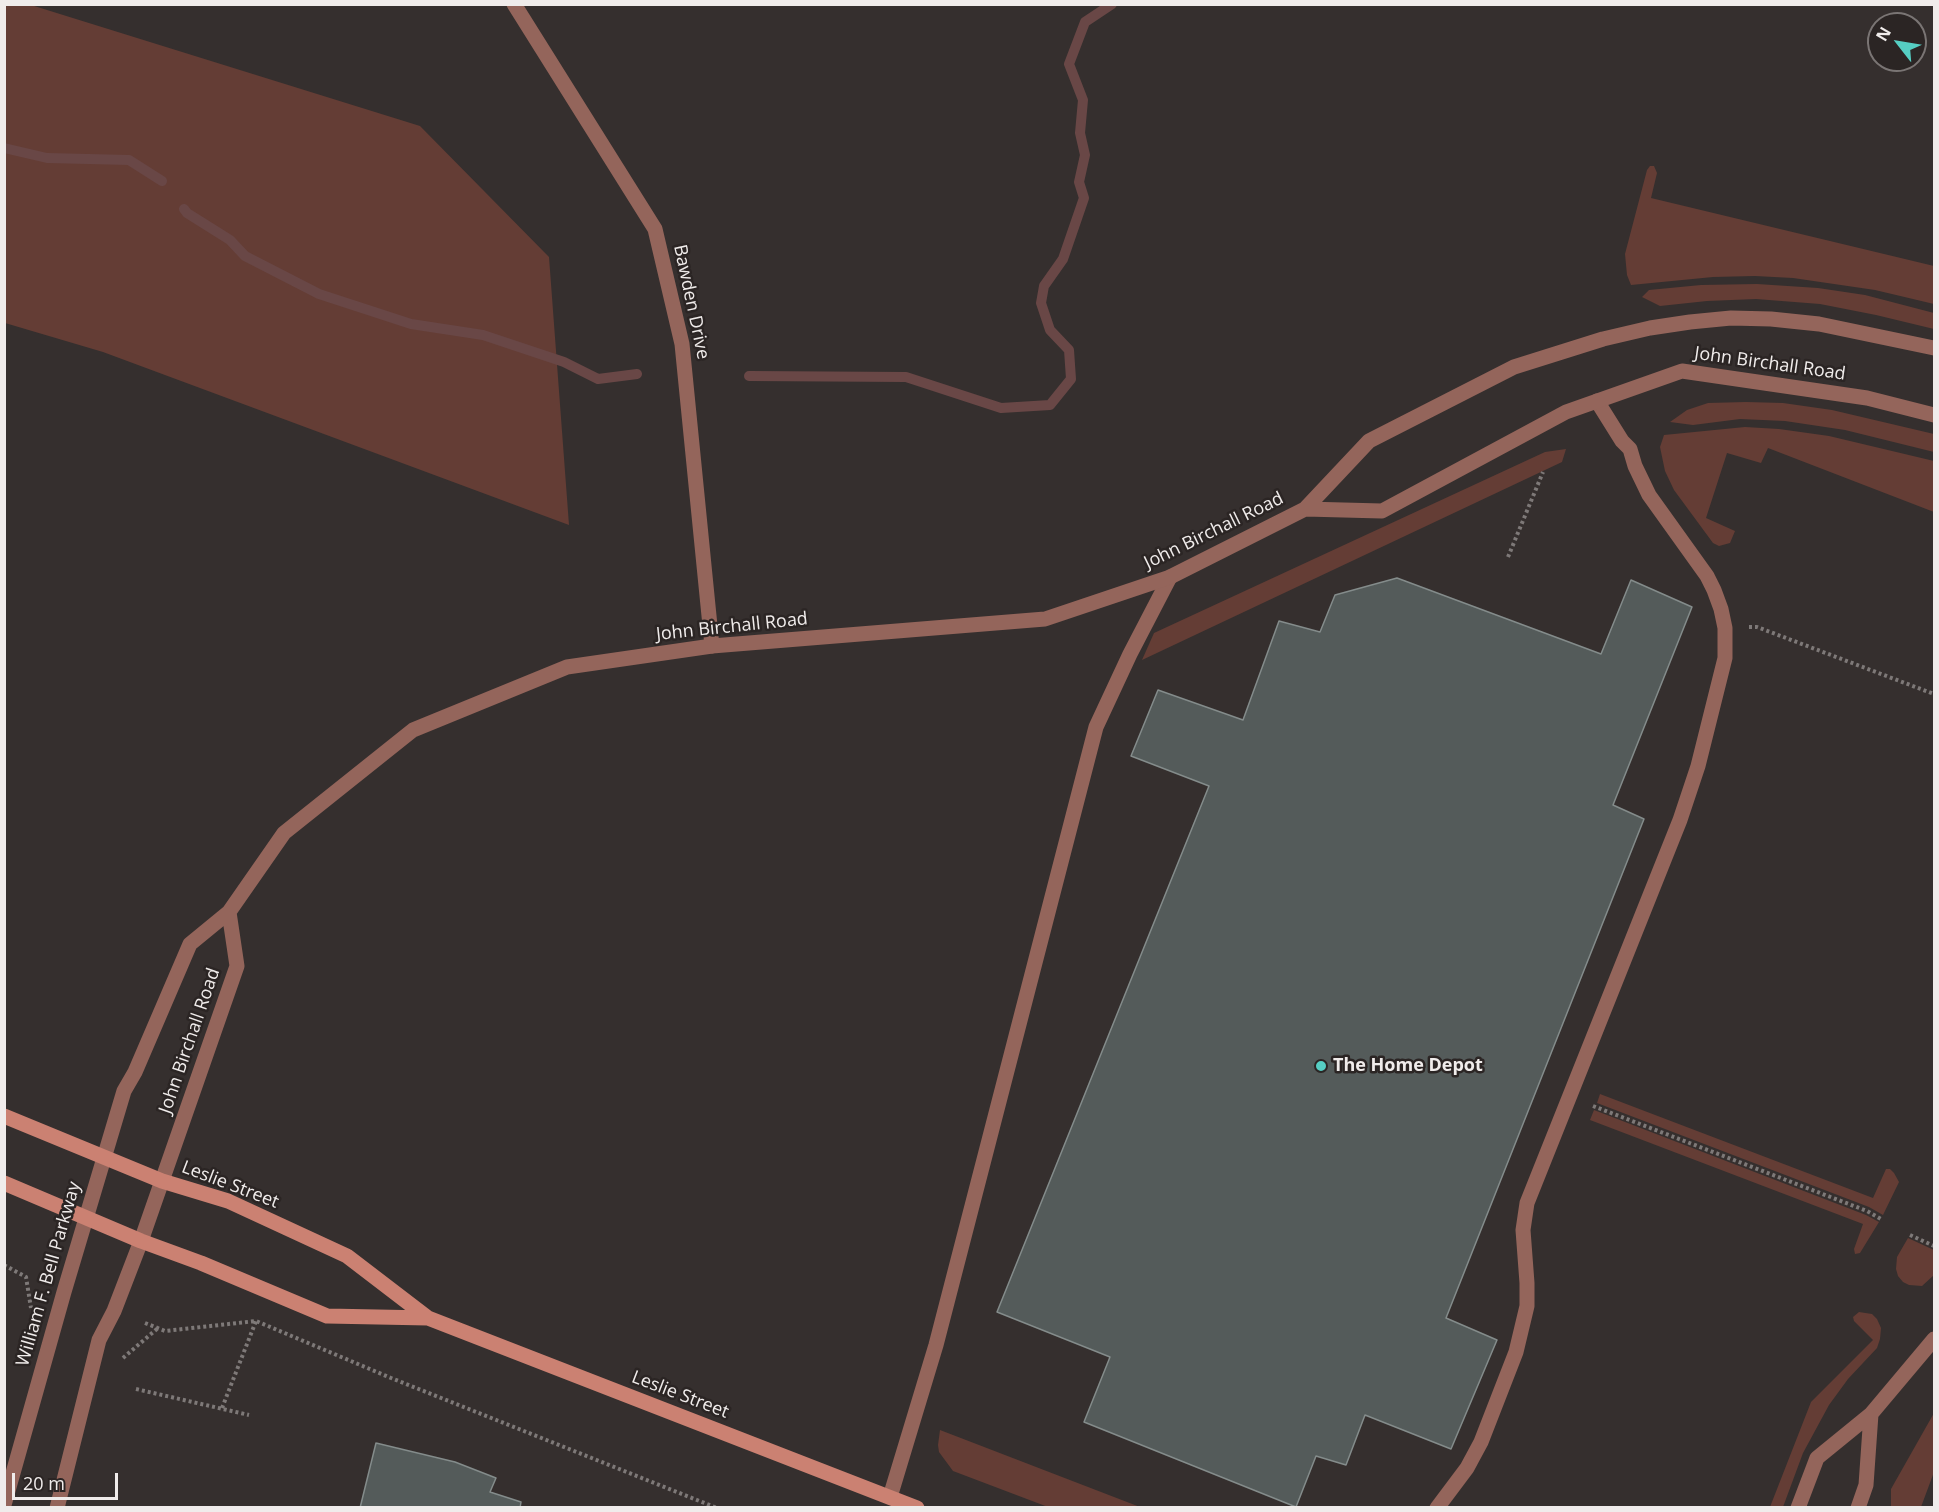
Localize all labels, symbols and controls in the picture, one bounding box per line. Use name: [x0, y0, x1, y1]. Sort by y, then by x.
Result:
north arrow: [1867, 12, 1927, 72]
text: N: [1871, 23, 1896, 45]
street label: Bawden Drive: [668, 243, 714, 361]
street label: John Birchall Road: [1693, 343, 1847, 385]
street label: John Birchall Road: [1141, 488, 1287, 574]
street label: John Birchall Road: [655, 608, 809, 646]
street label: John Birchall Road: [155, 965, 225, 1117]
place label: The Home Depot: [1333, 1055, 1483, 1077]
marker: The Home Depot: [1314, 1059, 1328, 1073]
street label: Leslie Street: [178, 1157, 282, 1213]
street label: William F. Bell Parkway: [12, 1179, 86, 1369]
street label: Leslie Street: [628, 1367, 732, 1423]
scale bar: [15, 1461, 122, 1499]
text: 20 m: [23, 1471, 65, 1495]

